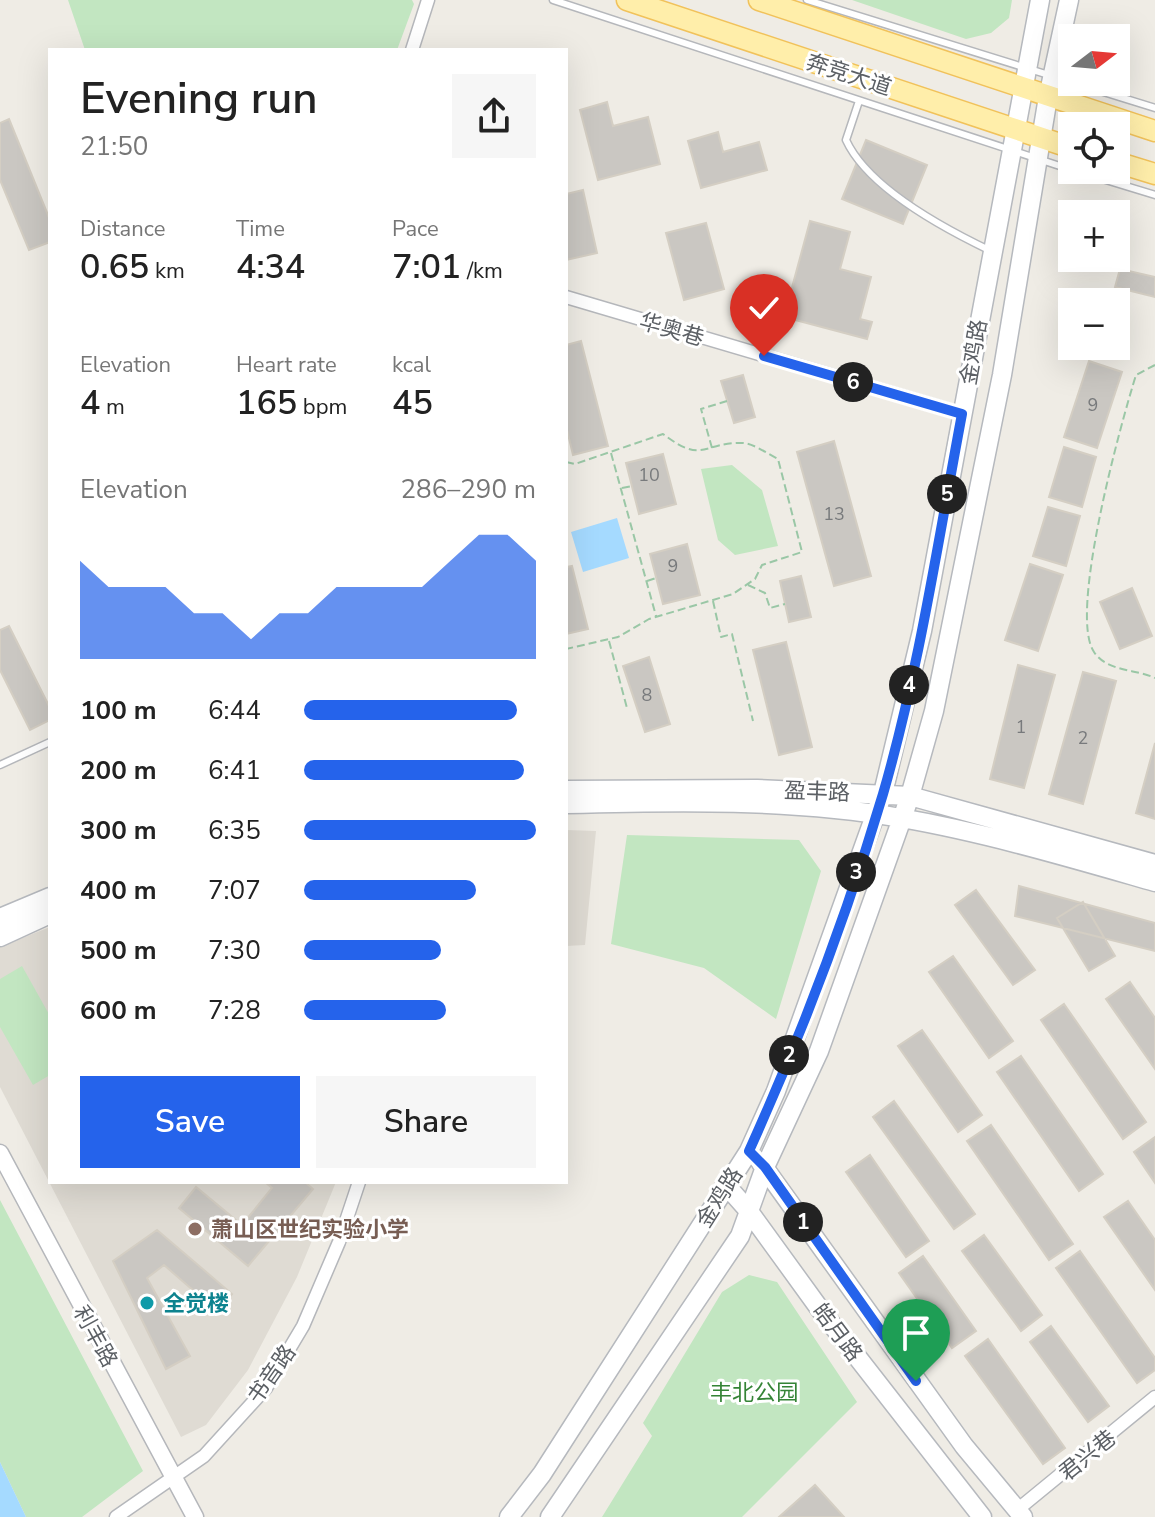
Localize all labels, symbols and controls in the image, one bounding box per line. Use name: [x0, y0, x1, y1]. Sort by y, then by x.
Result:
north arrow: [1058, 24, 1130, 96]
map controls: [1058, 24, 1130, 360]
street label: 奔竞大道: [802, 47, 895, 103]
text: Evening run: [80, 69, 318, 129]
button: share: [452, 74, 536, 158]
button: locate: [1058, 112, 1130, 184]
text: 21:50: [80, 129, 148, 164]
button: +: [1058, 200, 1130, 272]
text: Distance: [80, 214, 165, 244]
text: Time: [236, 214, 285, 244]
text: Pace: [392, 214, 439, 244]
text: 0.65: [80, 244, 149, 290]
text: 4:34: [236, 244, 305, 290]
text: 7:01: [392, 244, 461, 290]
text: km: [149, 256, 185, 286]
text: /km: [461, 256, 503, 286]
pin: [730, 274, 798, 356]
icon: check: [742, 286, 786, 330]
button: −: [1058, 288, 1130, 360]
street label: 华奥巷: [636, 306, 708, 353]
street label: 金鸡路: [953, 317, 994, 387]
text: Elevation: [80, 350, 171, 380]
text: Heart rate: [236, 350, 337, 380]
text: kcal: [392, 350, 431, 380]
pin: 6: [833, 362, 873, 402]
text: 6: [846, 367, 860, 397]
text: 4: [80, 380, 100, 426]
text: 165: [236, 380, 297, 426]
text: 45: [392, 380, 433, 426]
text: m: [100, 392, 125, 422]
text: bpm: [297, 392, 347, 422]
house number: 9: [1088, 393, 1098, 417]
house number: 10: [638, 463, 660, 487]
text: Elevation: [80, 472, 188, 507]
text: 286–290 m: [400, 472, 536, 507]
pin: 5: [927, 474, 967, 514]
text: 5: [940, 479, 954, 509]
house number: 13: [823, 502, 845, 526]
house number: 9: [668, 554, 678, 578]
pin: 4: [889, 665, 929, 705]
text: 4: [902, 670, 916, 700]
house number: 8: [642, 683, 652, 707]
text: 100 m: [80, 693, 157, 728]
text: 6:44: [208, 693, 261, 728]
house number: 1: [1016, 715, 1026, 739]
house number: 2: [1078, 726, 1088, 750]
text: 200 m: [80, 753, 157, 788]
text: 6:41: [208, 753, 261, 788]
street label: 盈丰路: [783, 776, 850, 808]
text: 300 m: [80, 813, 157, 848]
text: 6:35: [208, 813, 261, 848]
pin: 3: [836, 852, 876, 892]
text: 3: [849, 857, 863, 887]
text: 400 m: [80, 873, 157, 908]
text: 7:07: [208, 873, 261, 908]
text: 500 m: [80, 933, 157, 968]
text: 7:30: [208, 933, 261, 968]
text: 600 m: [80, 993, 157, 1028]
text: 7:28: [208, 993, 261, 1028]
pin: 2: [769, 1035, 809, 1075]
text: 2: [782, 1040, 796, 1070]
button: Save: [80, 1076, 300, 1168]
button: Share: [316, 1076, 536, 1168]
street label: 金鸡路: [690, 1162, 750, 1233]
pin: 1: [783, 1202, 823, 1242]
text: 1: [796, 1207, 810, 1237]
place label: 萧山区世纪实验小学: [211, 1215, 409, 1245]
marker: 萧山区世纪实验小学: [186, 1220, 204, 1238]
place label: 全觉楼: [163, 1289, 229, 1319]
marker: 全觉楼: [138, 1294, 156, 1312]
street label: 皓月路: [805, 1297, 869, 1368]
pin: [882, 1299, 950, 1381]
street label: 利丰路: [66, 1300, 124, 1373]
icon: arrive: [894, 1311, 938, 1355]
street label: 书音路: [241, 1339, 303, 1410]
park label: 丰北公园: [710, 1378, 798, 1408]
street label: 君兴巷: [1053, 1423, 1123, 1488]

